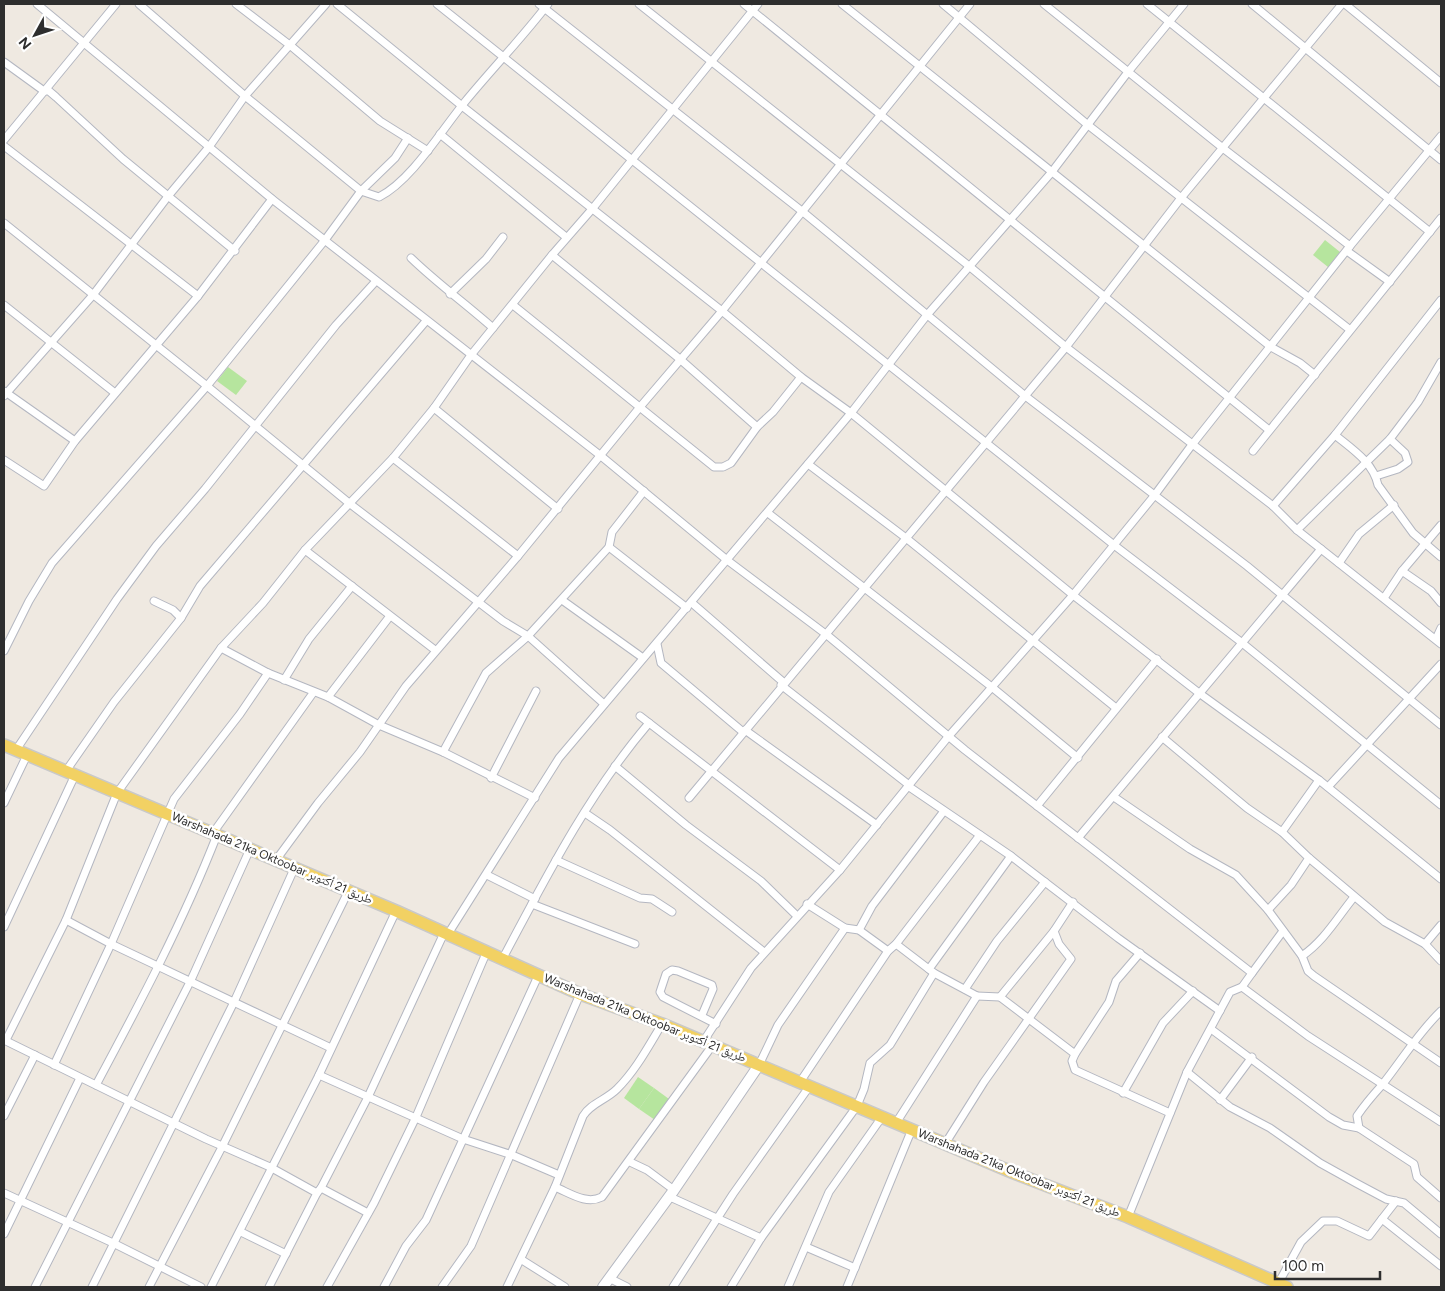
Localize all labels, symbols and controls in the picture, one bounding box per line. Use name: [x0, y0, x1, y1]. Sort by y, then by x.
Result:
north arrow: [10, 10, 60, 60]
text: N: [15, 33, 35, 53]
street label: Warshahada 21ka Oktoobar طريق 21 أكتوبر: [169, 809, 375, 907]
street label: Warshahada 21ka Oktoobar طريق 21 أكتوبر: [542, 971, 748, 1065]
street label: Warshahada 21ka Oktoobar طريق 21 أكتوبر: [916, 1126, 1122, 1220]
scale bar: [1275, 1248, 1380, 1280]
text: 100 m: [1282, 1257, 1324, 1275]

